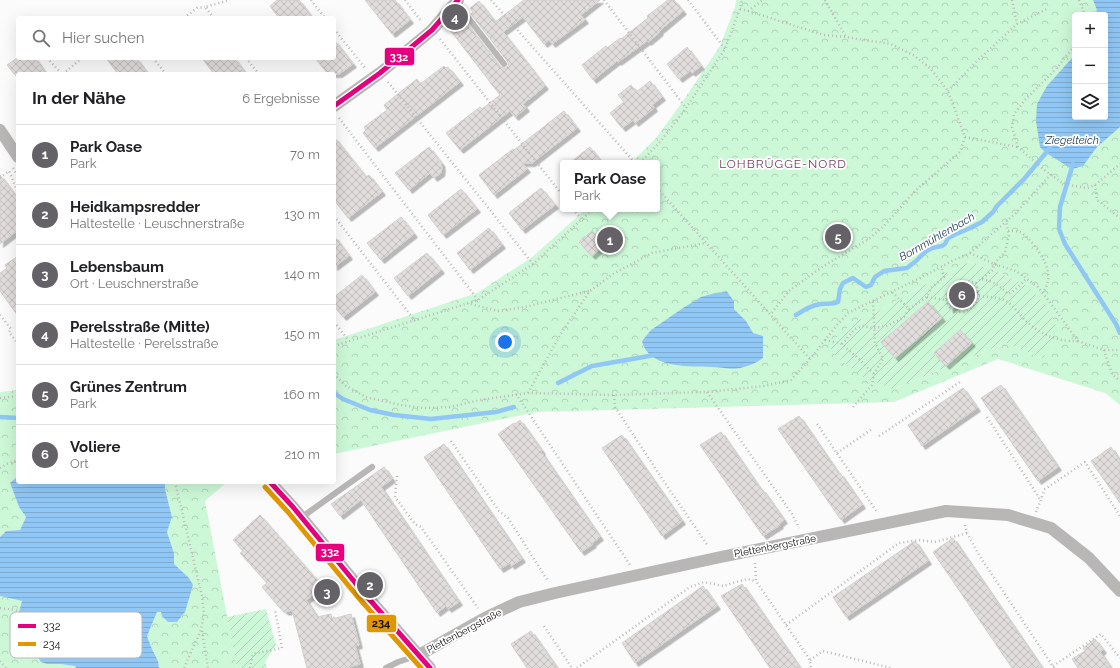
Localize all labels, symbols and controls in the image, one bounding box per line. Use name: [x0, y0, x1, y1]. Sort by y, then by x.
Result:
pin: 4: [442, 2, 468, 32]
map controls: [1072, 12, 1108, 120]
button: +: [1072, 12, 1108, 48]
search box: [16, 16, 336, 60]
icon: search: [30, 27, 52, 49]
text: Hier suchen: [62, 29, 145, 47]
line badge: 332: [384, 47, 415, 66]
button: −: [1072, 48, 1108, 84]
text: 332: [390, 51, 408, 64]
button: layers: [1072, 84, 1108, 120]
text: In der Nähe: [32, 88, 126, 108]
text: 6 Ergebnisse: [242, 91, 320, 106]
water label: Ziegelteich: [1044, 134, 1099, 147]
text: Park Oase: [70, 138, 142, 156]
text: 1: [42, 147, 48, 162]
text: 70 m: [290, 147, 320, 162]
text: Park: [70, 156, 97, 171]
district label: LOHBRÜGGE-NORD: [719, 157, 847, 171]
popup: [560, 160, 660, 212]
text: Park Oase: [574, 170, 646, 188]
text: Park: [574, 188, 601, 203]
text: Heidkampsredder: [70, 198, 200, 216]
text: 2: [41, 207, 49, 222]
text: 130 m: [284, 207, 320, 222]
water label: Bornmühlenbach: [897, 210, 977, 264]
text: Haltestelle · Leuschnerstraße: [70, 216, 245, 231]
pin: 5: [825, 222, 851, 252]
pin: 1: [597, 225, 623, 255]
text: Lebensbaum: [70, 258, 164, 276]
text: 3: [41, 267, 49, 282]
text: 140 m: [284, 267, 320, 282]
text: Ort · Leuschnerstraße: [70, 276, 198, 291]
pin: 6: [949, 280, 975, 310]
text: Perelsstraße (Mitte): [70, 318, 210, 336]
text: 4: [41, 327, 49, 342]
text: 150 m: [284, 327, 320, 342]
your location: [495, 332, 515, 352]
text: Haltestelle · Perelsstraße: [70, 336, 218, 351]
text: Grünes Zentrum: [70, 378, 187, 396]
text: 5: [41, 387, 49, 402]
text: 160 m: [283, 387, 320, 402]
text: Park: [70, 396, 97, 411]
text: Voliere: [70, 438, 120, 456]
text: 6: [41, 447, 49, 462]
text: 210 m: [284, 447, 320, 462]
text: Ort: [70, 456, 89, 471]
street label: Plettenbergstraße: [733, 533, 817, 559]
line badge: 332: [315, 543, 345, 562]
text: 332: [321, 546, 339, 559]
pin: 2: [357, 570, 383, 600]
pin: 3: [314, 577, 340, 607]
street label: Plettenbergstraße: [425, 607, 503, 655]
legend: [10, 612, 142, 658]
line badge: 234: [366, 614, 397, 633]
text: 234: [372, 617, 390, 630]
text: 332: [43, 620, 61, 633]
text: 234: [43, 638, 61, 651]

